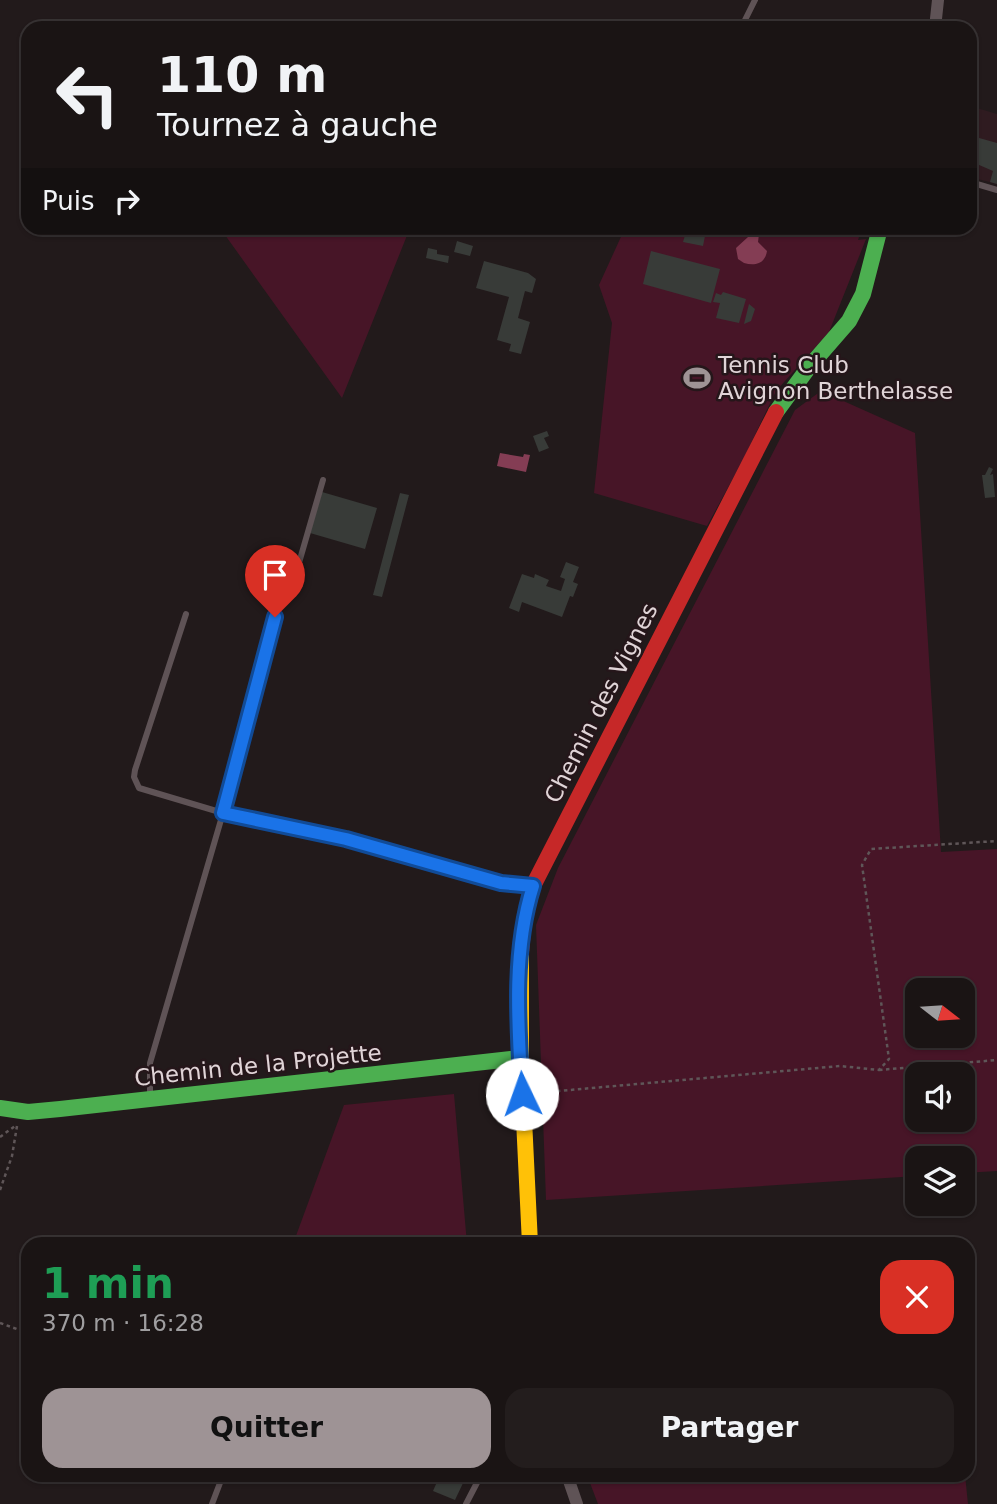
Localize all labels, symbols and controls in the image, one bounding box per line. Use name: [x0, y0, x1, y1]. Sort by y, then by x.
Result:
text: 110 m: [157, 47, 327, 104]
icon: left: [42, 49, 133, 140]
text: Tournez à gauche: [157, 106, 438, 144]
icon: right: [108, 182, 146, 220]
text: Puis: [42, 186, 94, 216]
place label: Tennis Club Avignon Berthelasse: [717, 352, 953, 404]
sports icon: Tennis Club Avignon Berthelasse: [682, 363, 712, 393]
pin: [245, 545, 305, 617]
icon: arrive: [256, 556, 294, 594]
street label: Chemin des Vignes: [539, 599, 663, 807]
north arrow: [905, 978, 975, 1048]
map controls: [905, 978, 975, 1216]
street label: Chemin de la Projette: [133, 1039, 383, 1091]
position arrow: [485, 1057, 559, 1131]
button: sound: [905, 1062, 975, 1132]
button: layers: [905, 1146, 975, 1216]
text: 1 min: [42, 1259, 174, 1308]
button: close: [880, 1260, 954, 1334]
text: 370 m · 16:28: [42, 1310, 204, 1336]
button: Quitter: [42, 1388, 491, 1468]
button: Partager: [505, 1388, 954, 1468]

